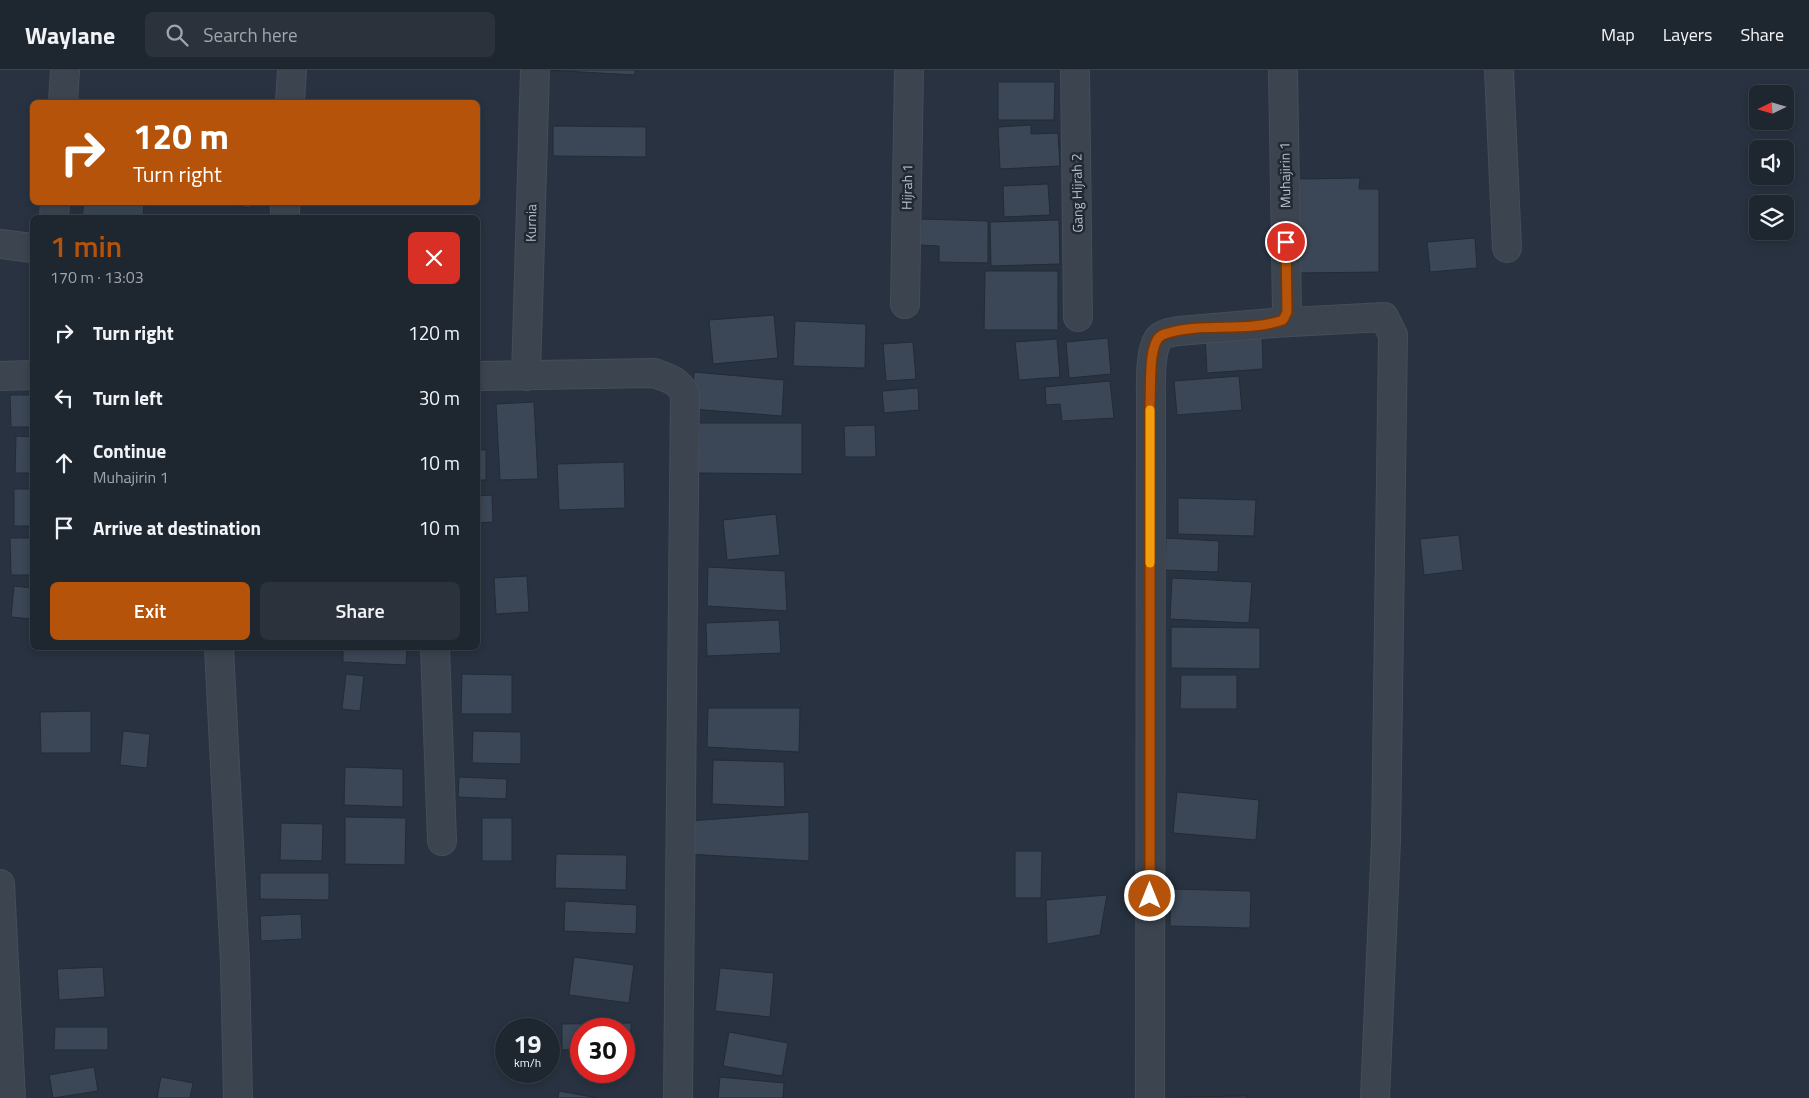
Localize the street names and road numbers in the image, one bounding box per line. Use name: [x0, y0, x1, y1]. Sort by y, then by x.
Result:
street label: Muhajirin 1: [1273, 142, 1296, 208]
street label: Gang Hijrah 2: [1065, 153, 1088, 233]
street label: Hijrah 1: [896, 164, 917, 210]
street label: Kurnia: [520, 204, 541, 242]

